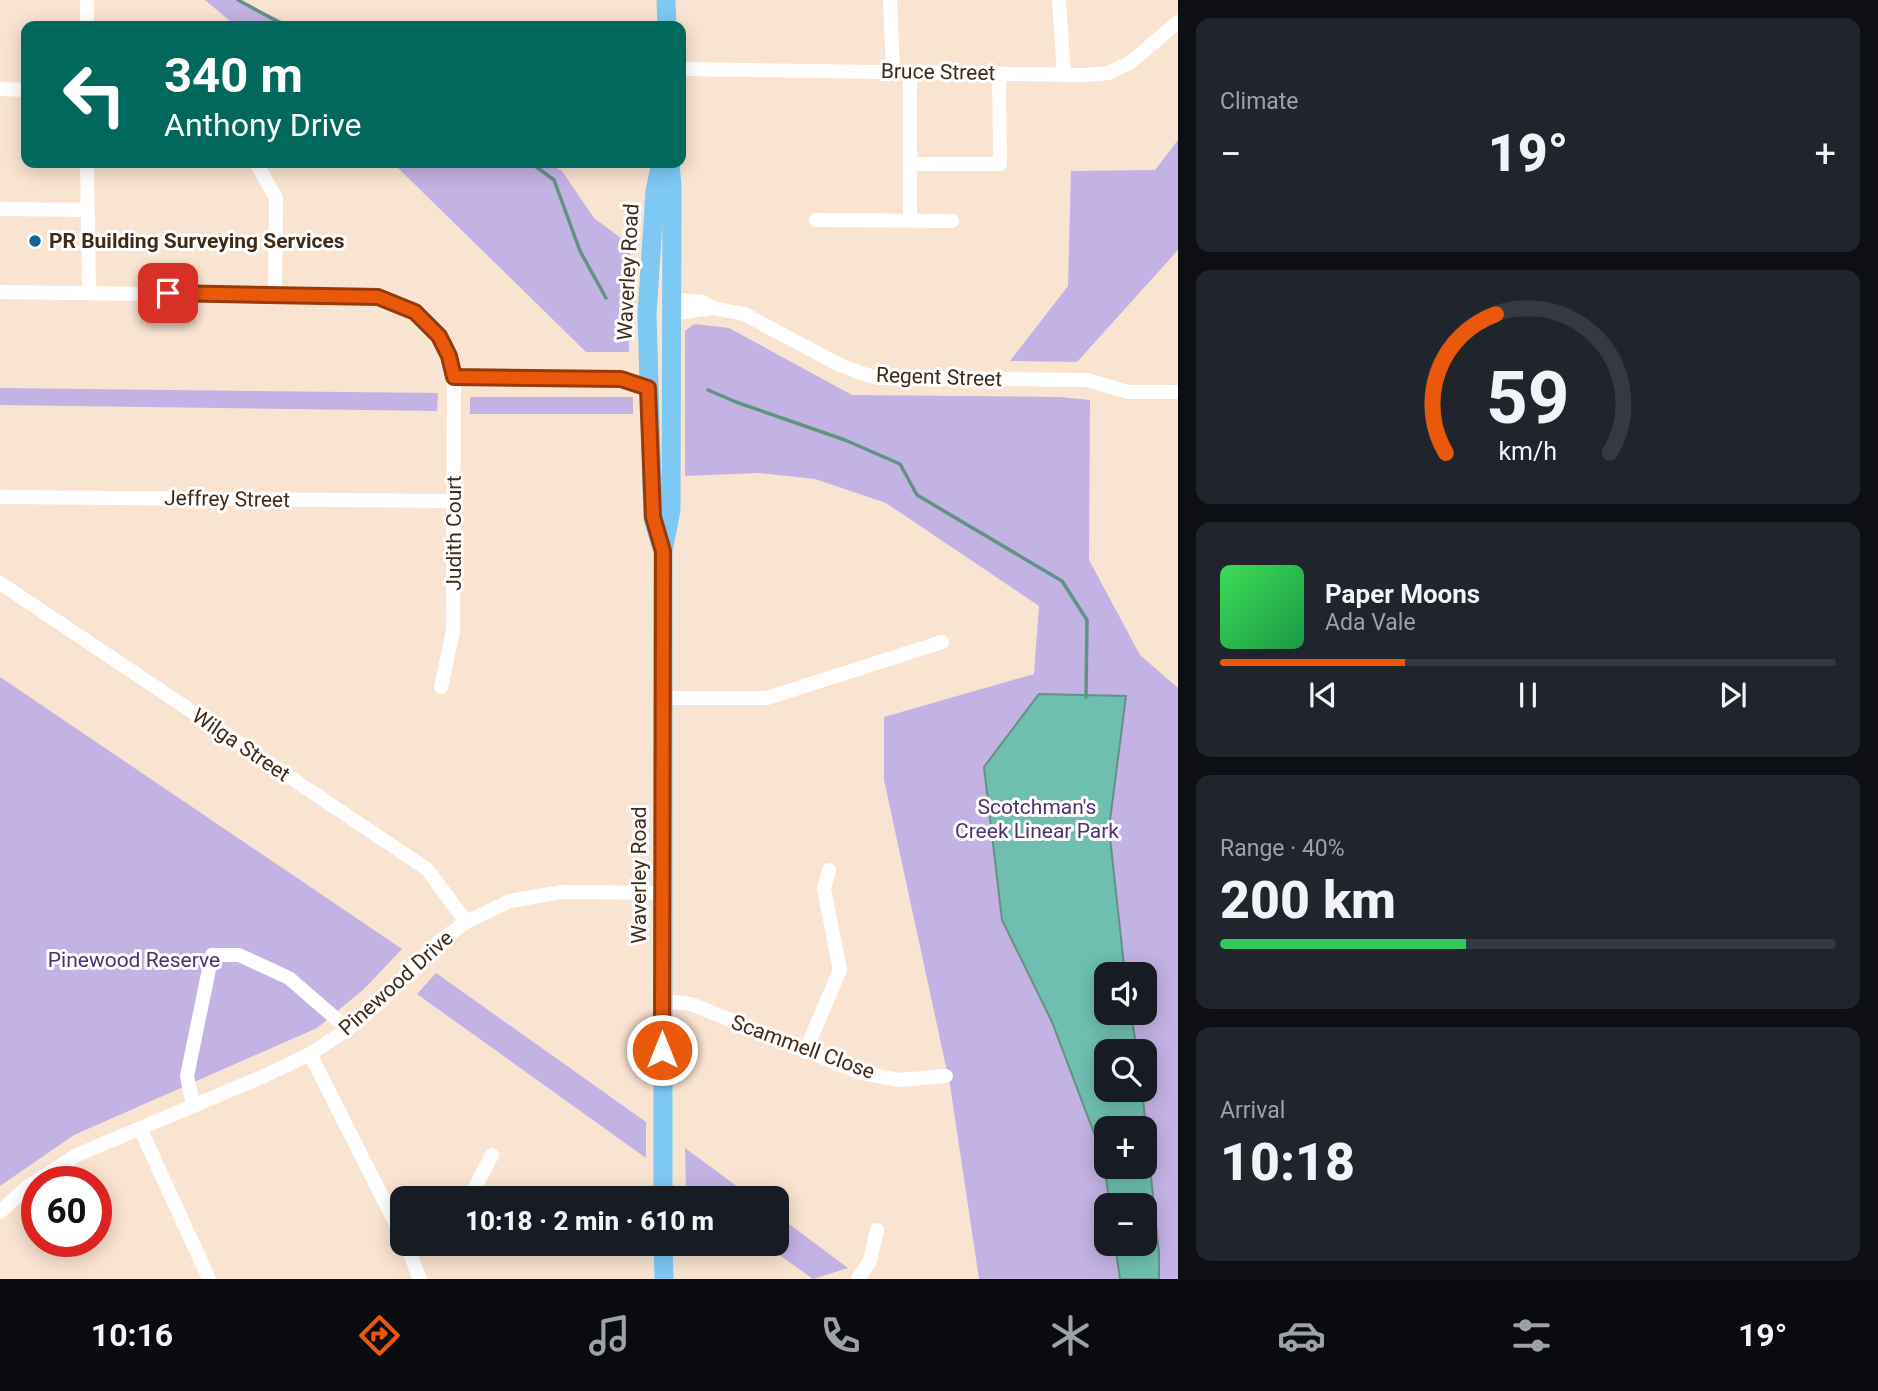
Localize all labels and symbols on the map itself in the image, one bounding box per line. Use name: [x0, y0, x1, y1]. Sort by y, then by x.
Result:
street label: Bruce Street: [881, 59, 996, 85]
street label: Waverley Road: [612, 203, 644, 341]
place label: PR Building Surveying Services: [49, 229, 345, 253]
marker: PR Building Surveying Services: [27, 233, 43, 249]
pin: [138, 263, 198, 323]
street label: Regent Street: [876, 363, 1003, 391]
street label: Judith Court: [442, 475, 466, 591]
street label: Jeffrey Street: [164, 486, 290, 512]
street label: Wilga Street: [188, 704, 295, 787]
park label: Scotchman's Creek Linear Park: [955, 795, 1119, 843]
street label: Waverley Road: [627, 806, 651, 944]
street label: Pinewood Drive: [334, 926, 458, 1040]
park label: Pinewood Reserve: [48, 948, 220, 972]
street label: Scammell Close: [728, 1010, 878, 1084]
position arrow: [625, 1013, 699, 1087]
speed limit sign: 60: [21, 1166, 112, 1257]

